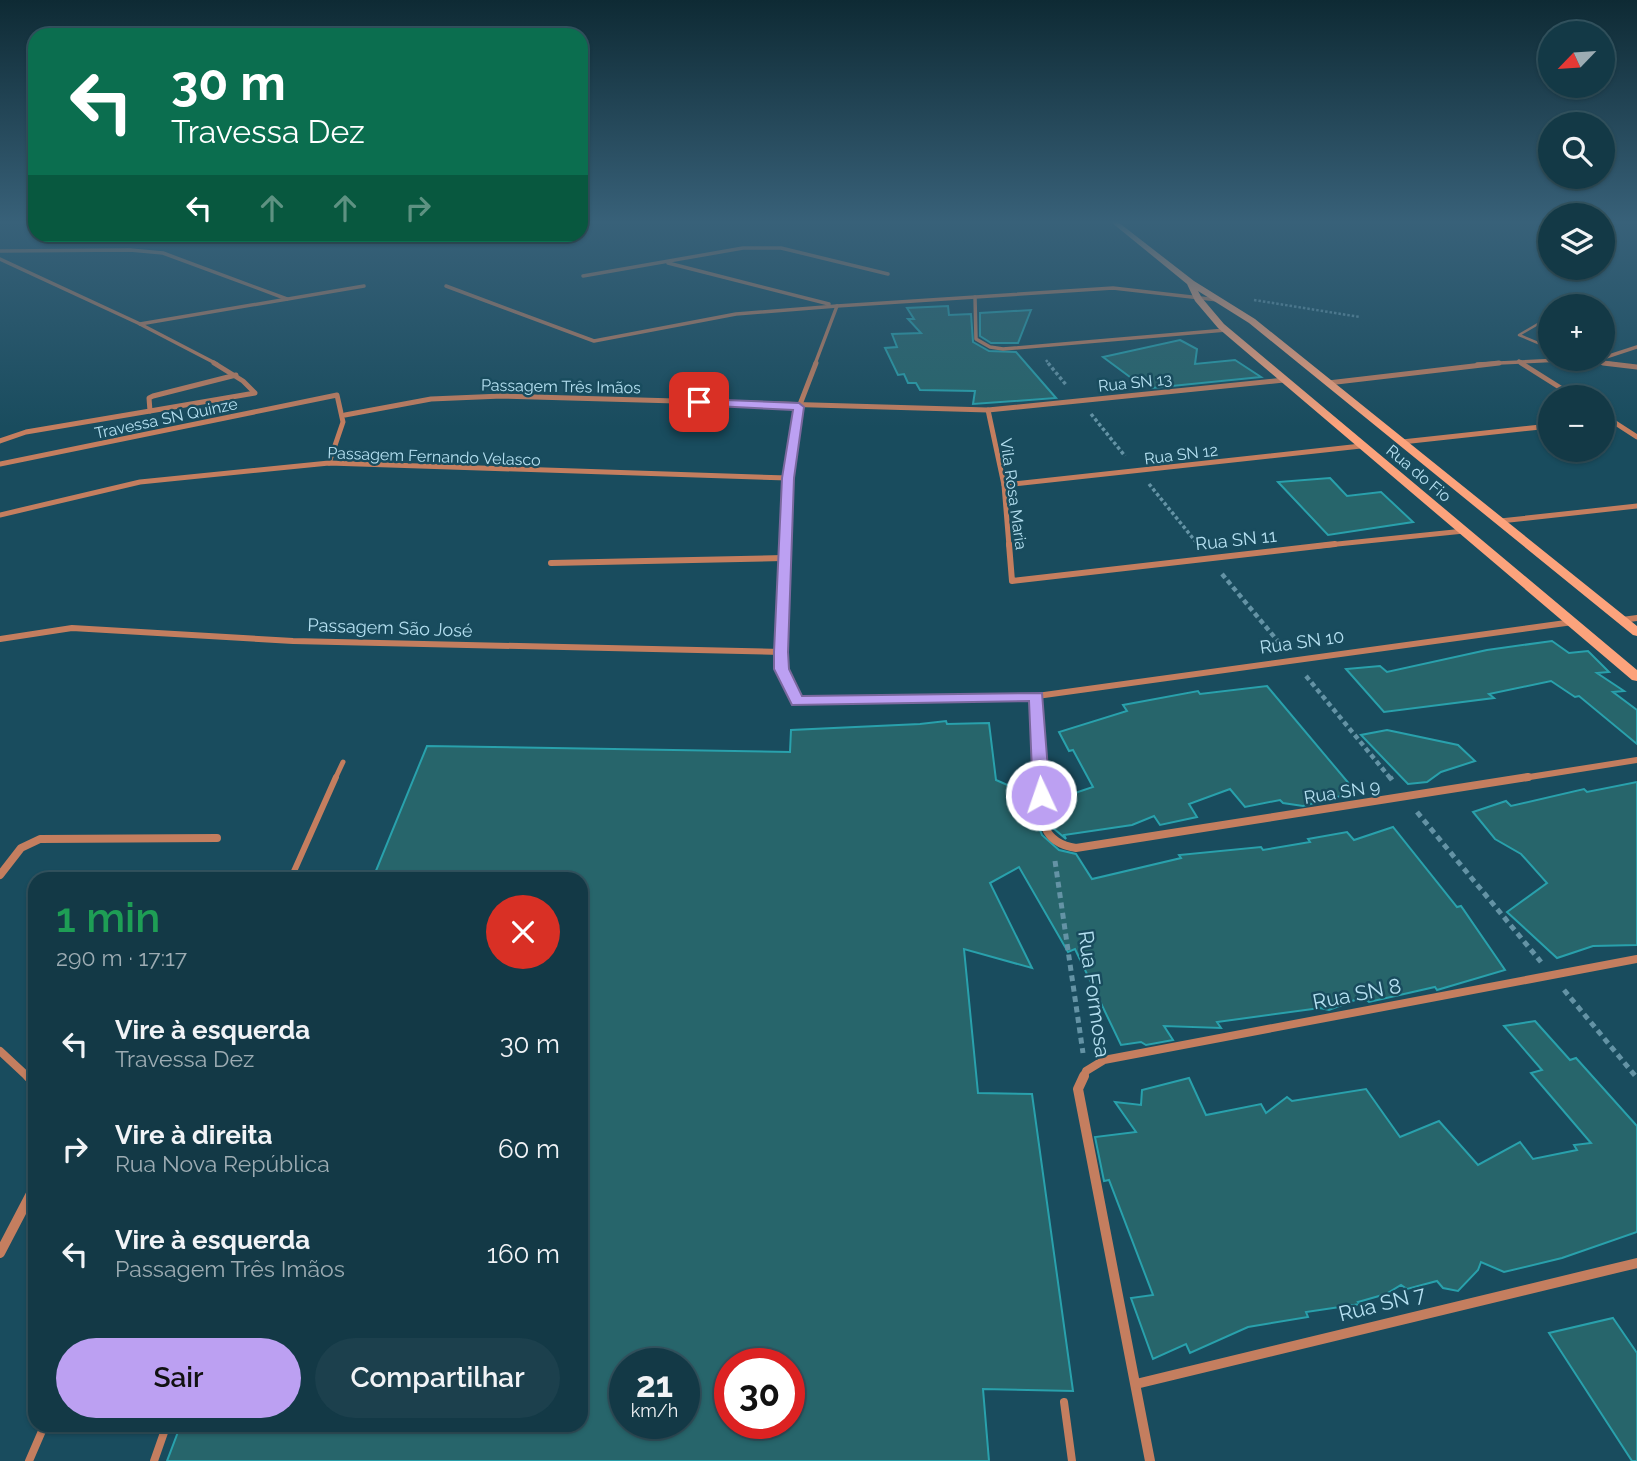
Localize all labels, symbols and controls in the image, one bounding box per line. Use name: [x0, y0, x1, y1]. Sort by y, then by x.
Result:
north arrow: [1538, 21, 1615, 98]
map controls: [1538, 21, 1615, 462]
text: 30 m: [171, 54, 286, 111]
icon: left: [56, 56, 147, 147]
button: search: [1538, 112, 1615, 189]
text: Travessa Dez: [171, 113, 365, 150]
icon: left: [180, 189, 218, 227]
icon: ahead: [253, 189, 291, 227]
icon: ahead: [326, 189, 364, 227]
icon: right: [399, 189, 437, 227]
button: layers: [1538, 203, 1615, 280]
button: +: [1538, 294, 1615, 371]
street label: Rua SN 13: [1097, 369, 1173, 396]
pin: [669, 372, 729, 432]
street label: Passagem Três Imãos: [481, 376, 641, 397]
icon: arrive: [680, 383, 718, 421]
button: −: [1538, 385, 1615, 462]
street label: Travessa SN Quinze: [93, 394, 239, 443]
street label: Vila Rosa Maria: [996, 437, 1031, 551]
street label: Rua SN 12: [1143, 441, 1219, 468]
street label: Rua do Fio: [1382, 441, 1455, 506]
street label: Passagem Fernando Velasco: [327, 443, 541, 470]
street label: Rua SN 11: [1194, 525, 1278, 554]
street label: Passagem São José: [307, 614, 473, 641]
street label: Rua SN 10: [1258, 625, 1345, 658]
position arrow: [1004, 758, 1078, 832]
street label: Rua SN 9: [1302, 775, 1381, 808]
text: 1 min: [56, 893, 160, 942]
button: close: [486, 895, 560, 969]
street label: Rua Formosa: [1073, 929, 1116, 1059]
text: 290 m · 17:17: [56, 944, 187, 971]
street label: Rua SN 8: [1311, 973, 1403, 1014]
text: Vire à esquerda: [115, 1015, 310, 1045]
icon: left: [56, 1025, 94, 1063]
text: 30 m: [500, 1029, 560, 1059]
text: Travessa Dez: [115, 1045, 254, 1072]
text: Vire à direita: [115, 1120, 272, 1150]
icon: right: [56, 1130, 94, 1168]
text: 60 m: [498, 1134, 560, 1164]
text: Rua Nova República: [115, 1150, 330, 1177]
text: Vire à esquerda: [115, 1225, 310, 1255]
icon: left: [56, 1235, 94, 1273]
text: 160 m: [487, 1239, 560, 1269]
text: Passagem Três Imãos: [115, 1255, 345, 1282]
street label: Rua SN 7: [1336, 1281, 1429, 1326]
button: Sair: [56, 1338, 301, 1418]
button: Compartilhar: [315, 1338, 560, 1418]
speed limit sign: 30: [714, 1348, 805, 1439]
text: 21: [636, 1364, 673, 1405]
text: km/h: [631, 1400, 678, 1421]

